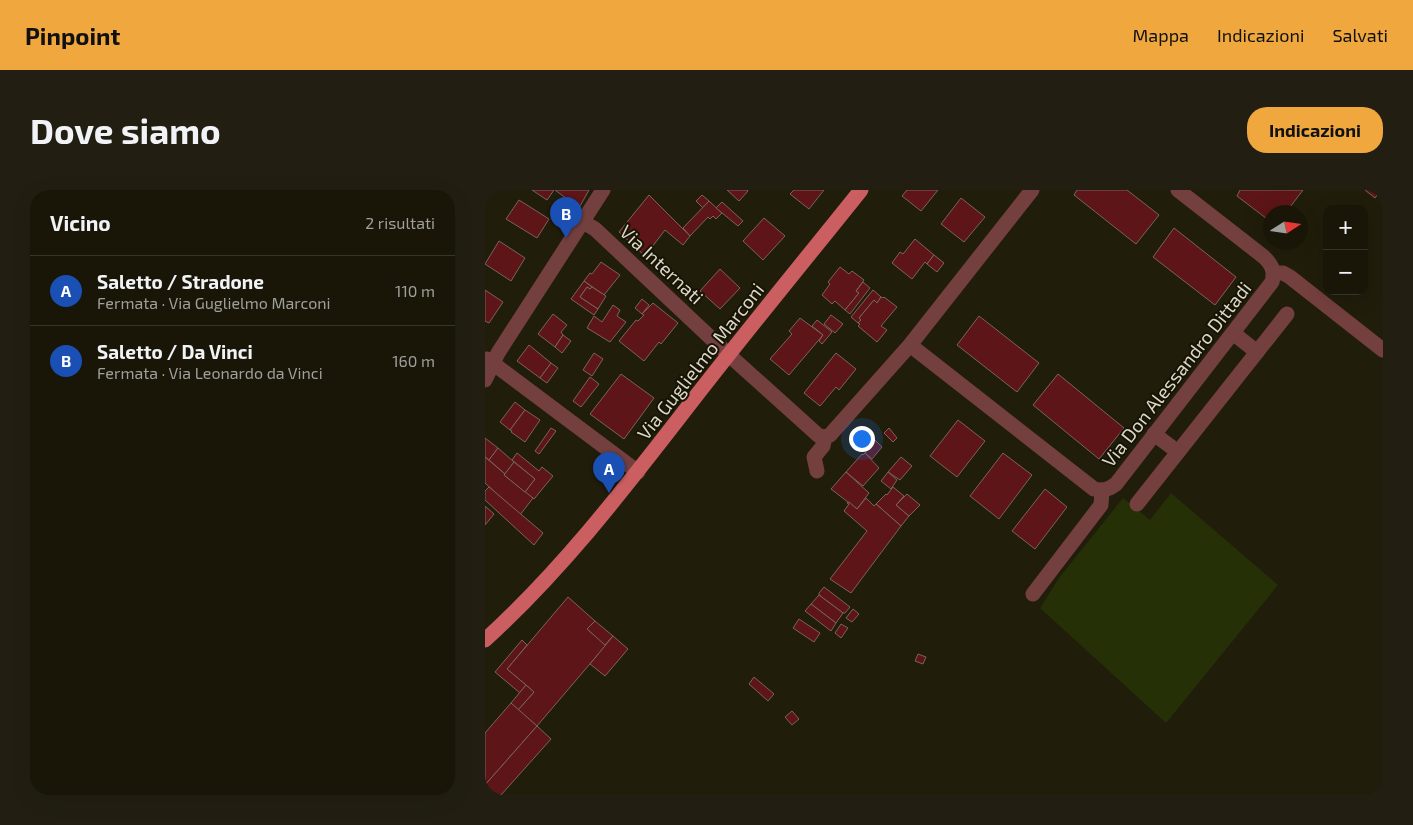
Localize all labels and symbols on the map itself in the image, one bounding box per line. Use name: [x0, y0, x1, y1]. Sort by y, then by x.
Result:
pin: B: [550, 197, 582, 238]
north arrow: [1263, 205, 1308, 250]
street label: Via Internati: [616, 220, 708, 308]
street label: Via Don Alessandro Dittadi: [1097, 277, 1255, 471]
street label: Via Guglielmo Marconi: [632, 278, 768, 444]
your location: [849, 426, 875, 452]
pin: A: [593, 452, 625, 493]

